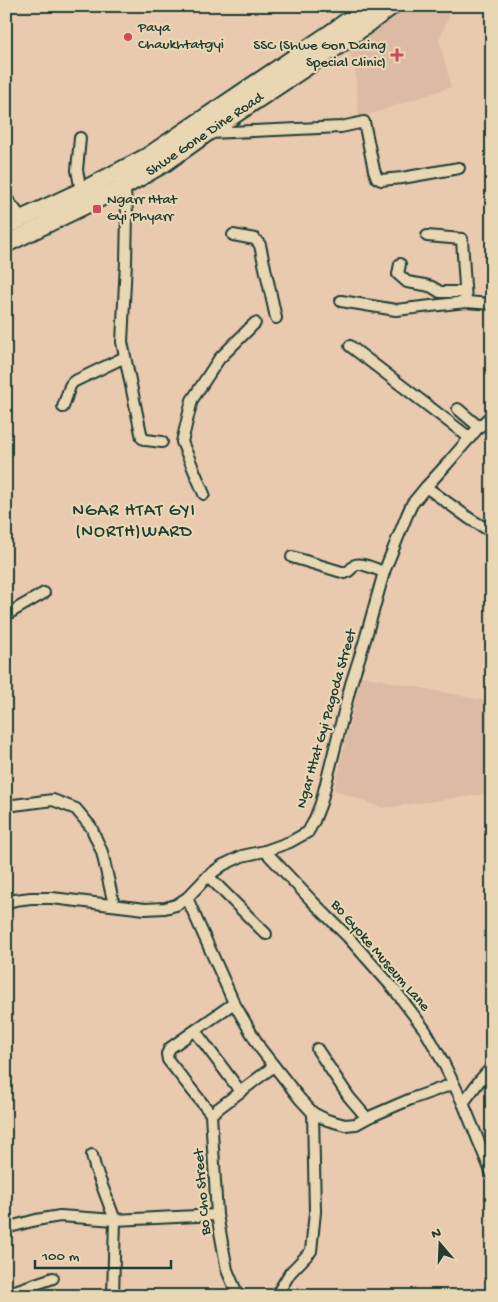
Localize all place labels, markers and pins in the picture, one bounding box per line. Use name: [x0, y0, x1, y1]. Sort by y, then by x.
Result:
place label: Paya Chaukhtatgyi: [137, 19, 224, 54]
marker: Paya Chaukhtatgyi: [122, 31, 134, 43]
place label: SSC (Shwe Gon Daing Special Clinic): [253, 37, 386, 72]
marker: SSC (Shwe Gon Daing Special Clinic): [390, 48, 404, 62]
place label: Ngarr Htat Gyi Phyarr: [107, 191, 179, 226]
marker: Ngarr Htat Gyi Phyarr: [91, 203, 103, 215]

